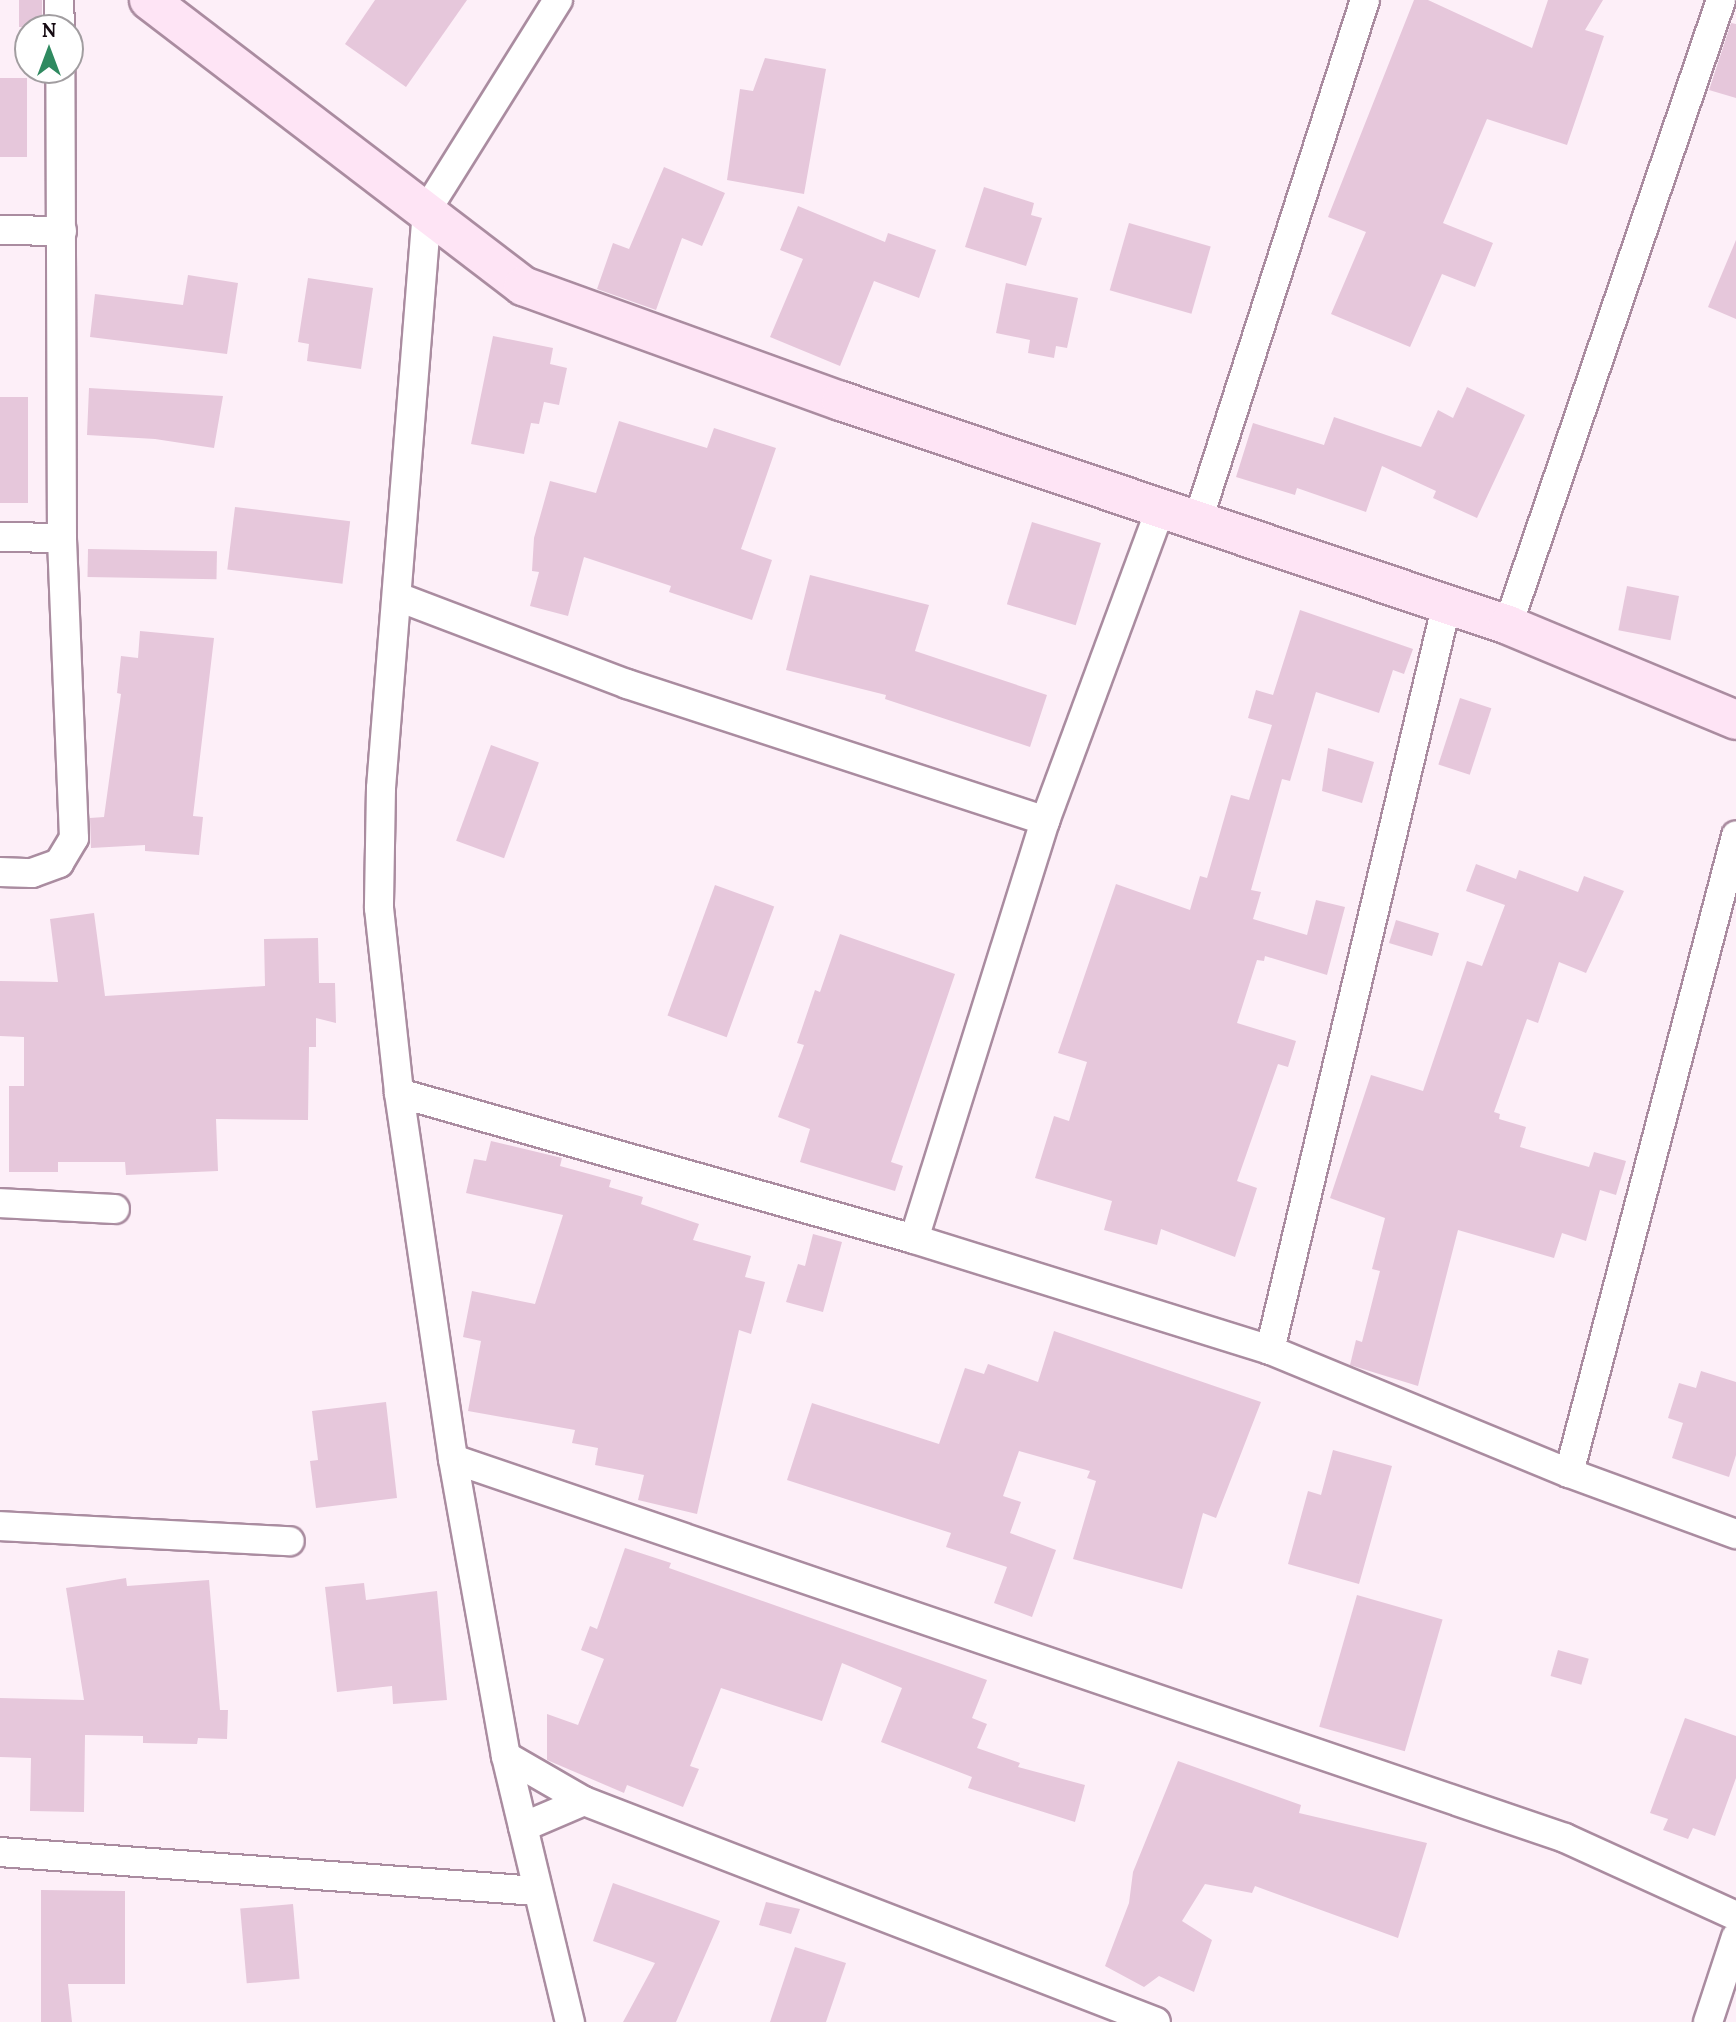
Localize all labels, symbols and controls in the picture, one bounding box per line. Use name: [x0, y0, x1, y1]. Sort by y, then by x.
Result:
north arrow: [14, 14, 84, 84]
text: N: [42, 18, 56, 42]

